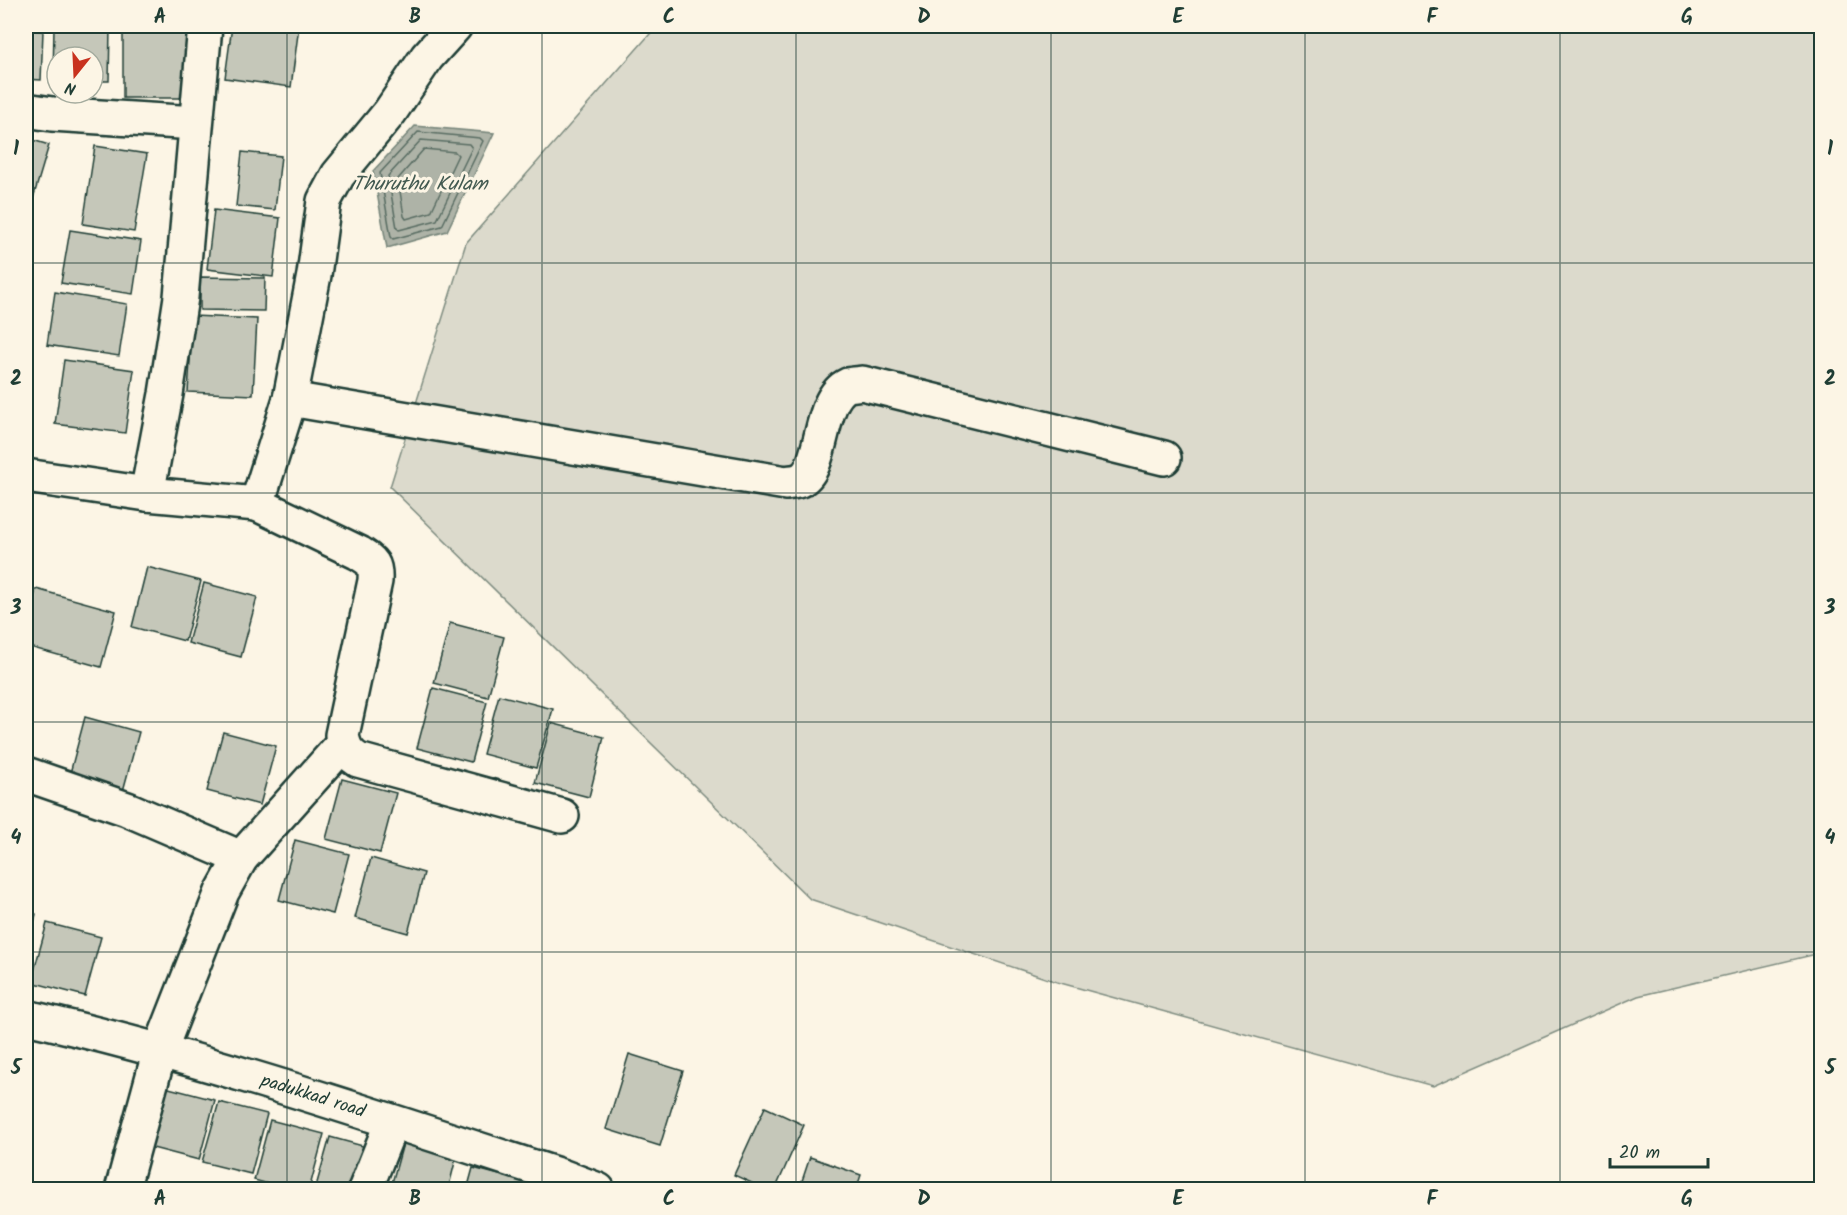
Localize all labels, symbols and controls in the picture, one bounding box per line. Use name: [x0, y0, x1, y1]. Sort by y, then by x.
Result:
text: A: [154, 2, 166, 34]
text: B: [409, 2, 421, 34]
text: C: [663, 2, 675, 34]
text: D: [917, 2, 931, 34]
text: E: [1172, 2, 1184, 34]
text: F: [1427, 2, 1439, 34]
text: G: [1681, 2, 1693, 34]
north arrow: [45, 45, 105, 105]
text: N: [62, 74, 79, 101]
text: 1: [13, 134, 19, 166]
text: 1: [1827, 134, 1833, 166]
water label: Thuruthu Kulam: [352, 169, 490, 201]
text: 2: [10, 364, 22, 396]
text: 2: [1824, 364, 1836, 396]
text: 3: [10, 593, 22, 625]
text: 3: [1824, 593, 1836, 625]
text: 4: [11, 823, 22, 855]
text: 4: [1825, 823, 1836, 855]
text: 5: [10, 1053, 23, 1085]
text: 5: [1824, 1053, 1837, 1085]
street label: padukkad road: [257, 1066, 370, 1127]
scale bar: [1610, 1131, 1708, 1169]
text: 20 m: [1619, 1139, 1660, 1168]
text: A: [154, 1184, 166, 1215]
text: B: [409, 1184, 421, 1215]
text: C: [663, 1184, 675, 1215]
text: D: [917, 1184, 931, 1215]
text: E: [1172, 1184, 1184, 1215]
text: F: [1427, 1184, 1439, 1215]
text: G: [1681, 1184, 1693, 1215]

